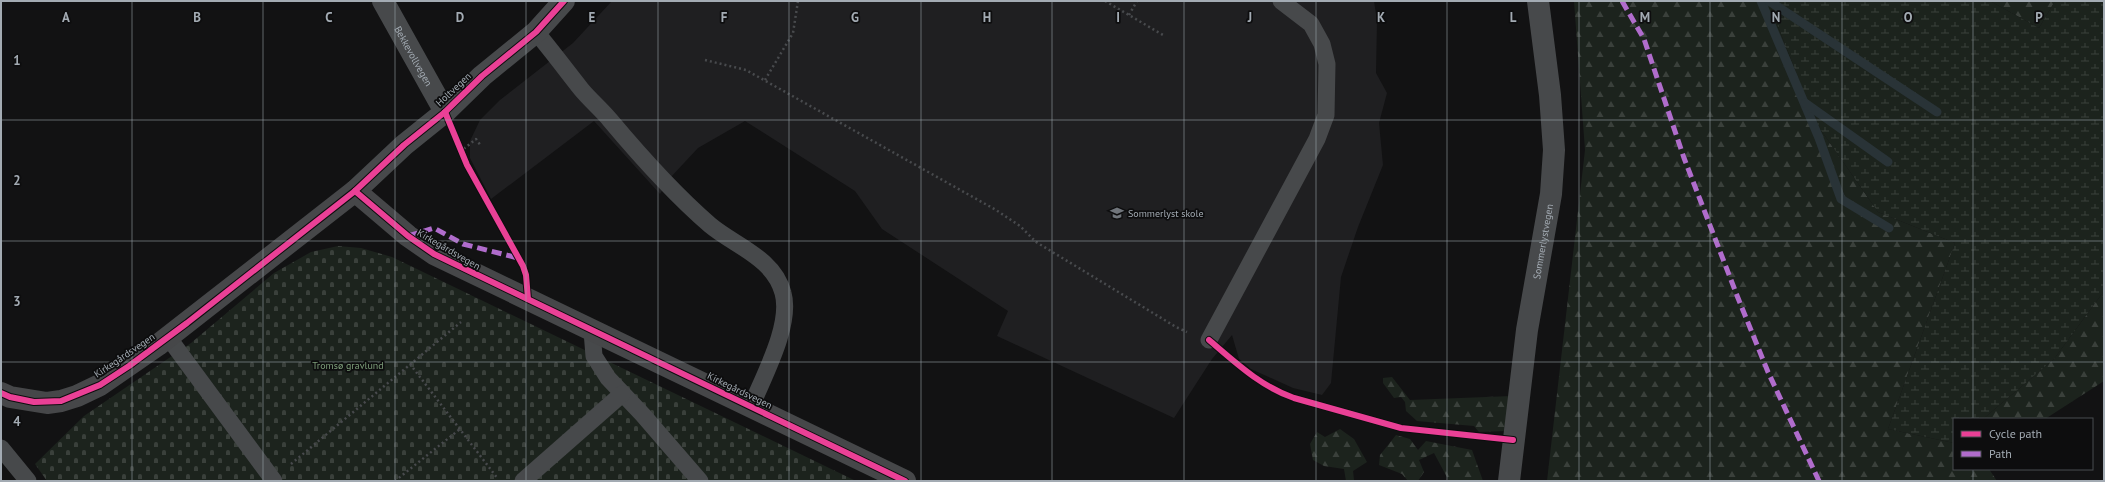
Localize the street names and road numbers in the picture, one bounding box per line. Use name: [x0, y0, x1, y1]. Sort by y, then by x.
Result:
street label: Bekkevollvegen: [391, 24, 435, 89]
street label: Holtvegen: [433, 70, 474, 109]
street label: Sommerlystvegen: [1530, 203, 1556, 280]
street label: Kirkegårdsvegen: [415, 226, 483, 273]
street label: Kirkegårdsvegen: [91, 330, 157, 381]
street label: Kirkegårdsvegen: [705, 369, 774, 412]

